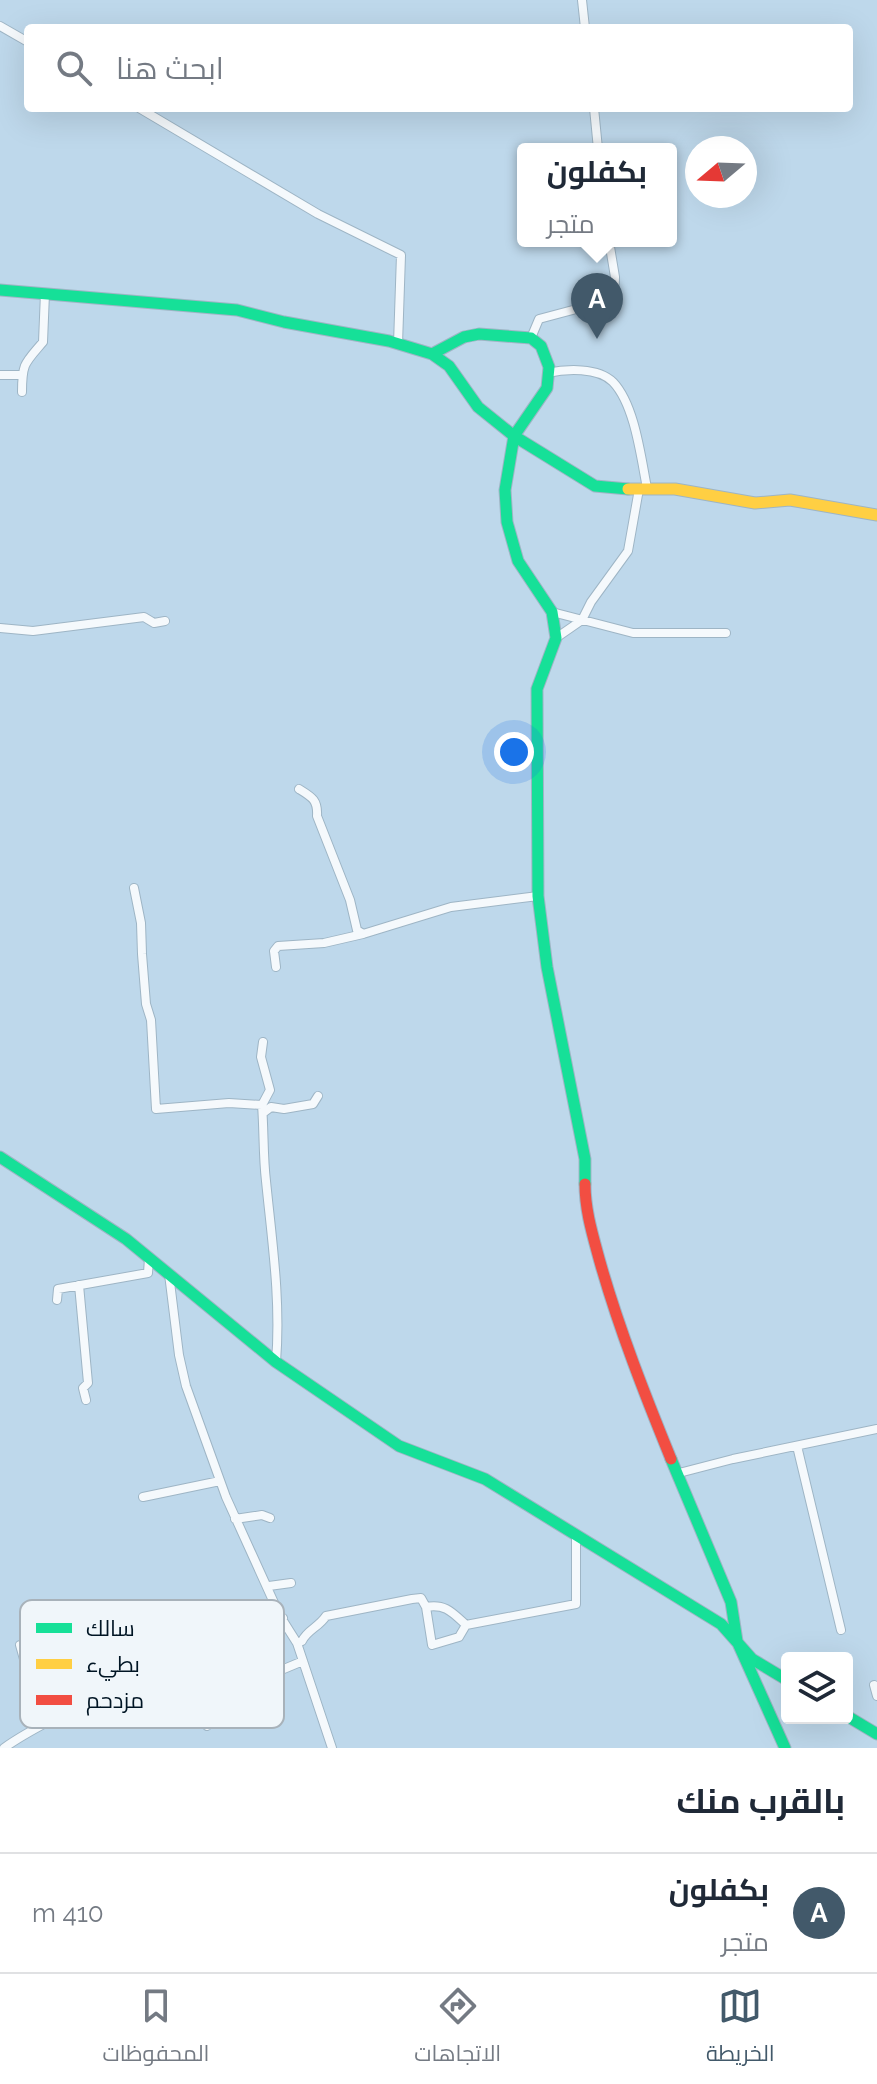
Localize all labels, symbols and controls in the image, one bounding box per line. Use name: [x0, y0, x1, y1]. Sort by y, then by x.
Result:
search box: [24, 24, 853, 112]
icon: search: [52, 46, 96, 90]
text: ابحث هنا: [116, 51, 224, 86]
north arrow: [685, 136, 757, 208]
popup: [517, 143, 677, 247]
text: بكفلون: [547, 154, 647, 189]
text: متجر: [547, 209, 595, 239]
pin: A: [571, 273, 623, 339]
your location: [494, 732, 534, 772]
legend: [20, 1600, 284, 1728]
text: سالك: [86, 1615, 135, 1641]
text: بطيء: [86, 1651, 140, 1681]
map controls: [781, 1652, 853, 1724]
button: layers: [781, 1652, 853, 1724]
text: مزدحم: [86, 1687, 144, 1716]
text: بالقرب منك: [676, 1781, 845, 1821]
text: بكفلون: [669, 1872, 769, 1907]
text: 410 m: [32, 1898, 104, 1928]
text: A: [810, 1898, 828, 1928]
text: متجر: [721, 1927, 769, 1957]
tab: المحفوظات: [102, 1984, 209, 2074]
tab: الاتجاهات: [414, 1984, 501, 2074]
tab: الخريطة: [706, 1984, 775, 2074]

